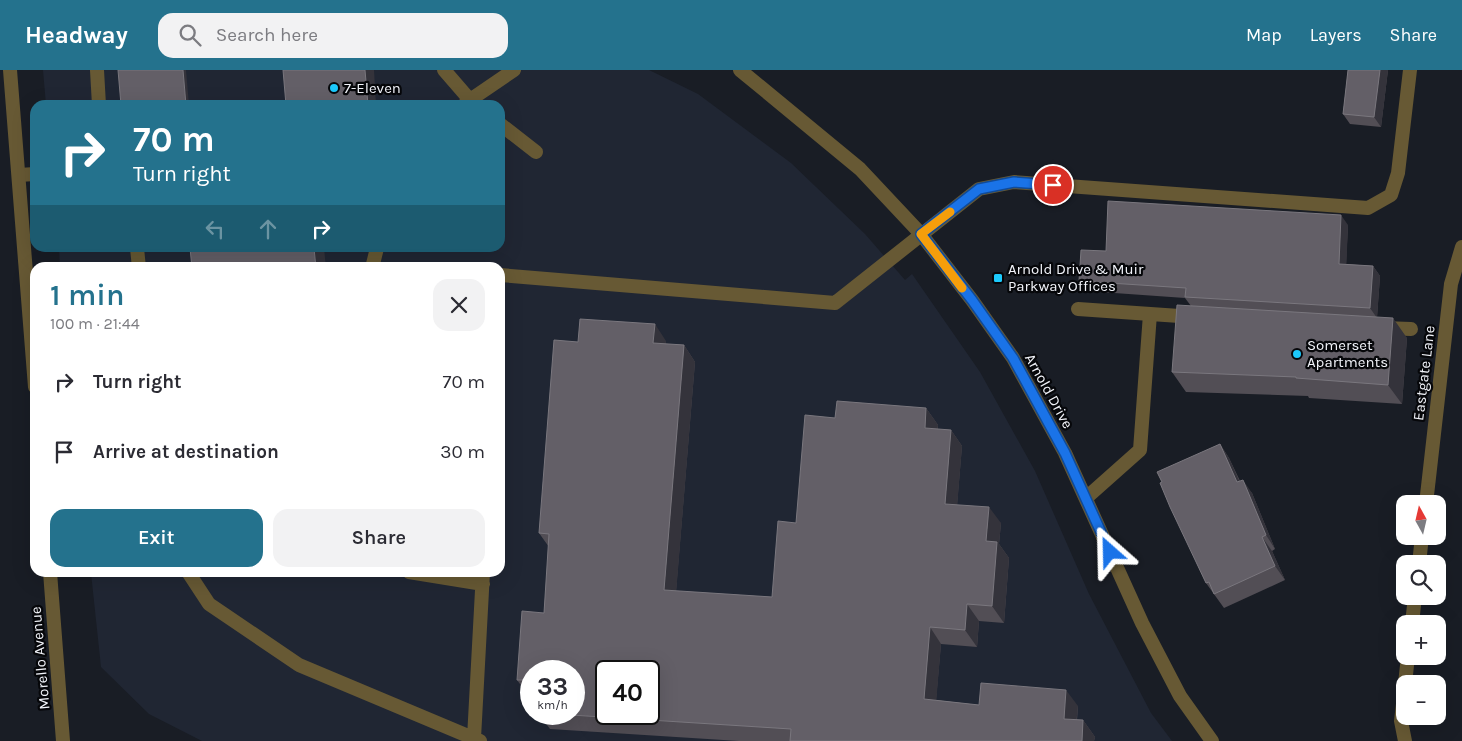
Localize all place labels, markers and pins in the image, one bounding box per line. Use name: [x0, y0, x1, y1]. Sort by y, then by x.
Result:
place label: 7-Eleven: [344, 79, 401, 97]
marker: 7-Eleven: [328, 82, 340, 94]
pin: [1032, 164, 1074, 206]
place label: Arnold Drive & Muir Parkway Offices: [1008, 260, 1144, 295]
marker: Arnold Drive & Muir Parkway Offices: [992, 272, 1004, 284]
place label: Somerset Apartments: [1307, 336, 1388, 371]
marker: Somerset Apartments: [1291, 348, 1303, 360]

